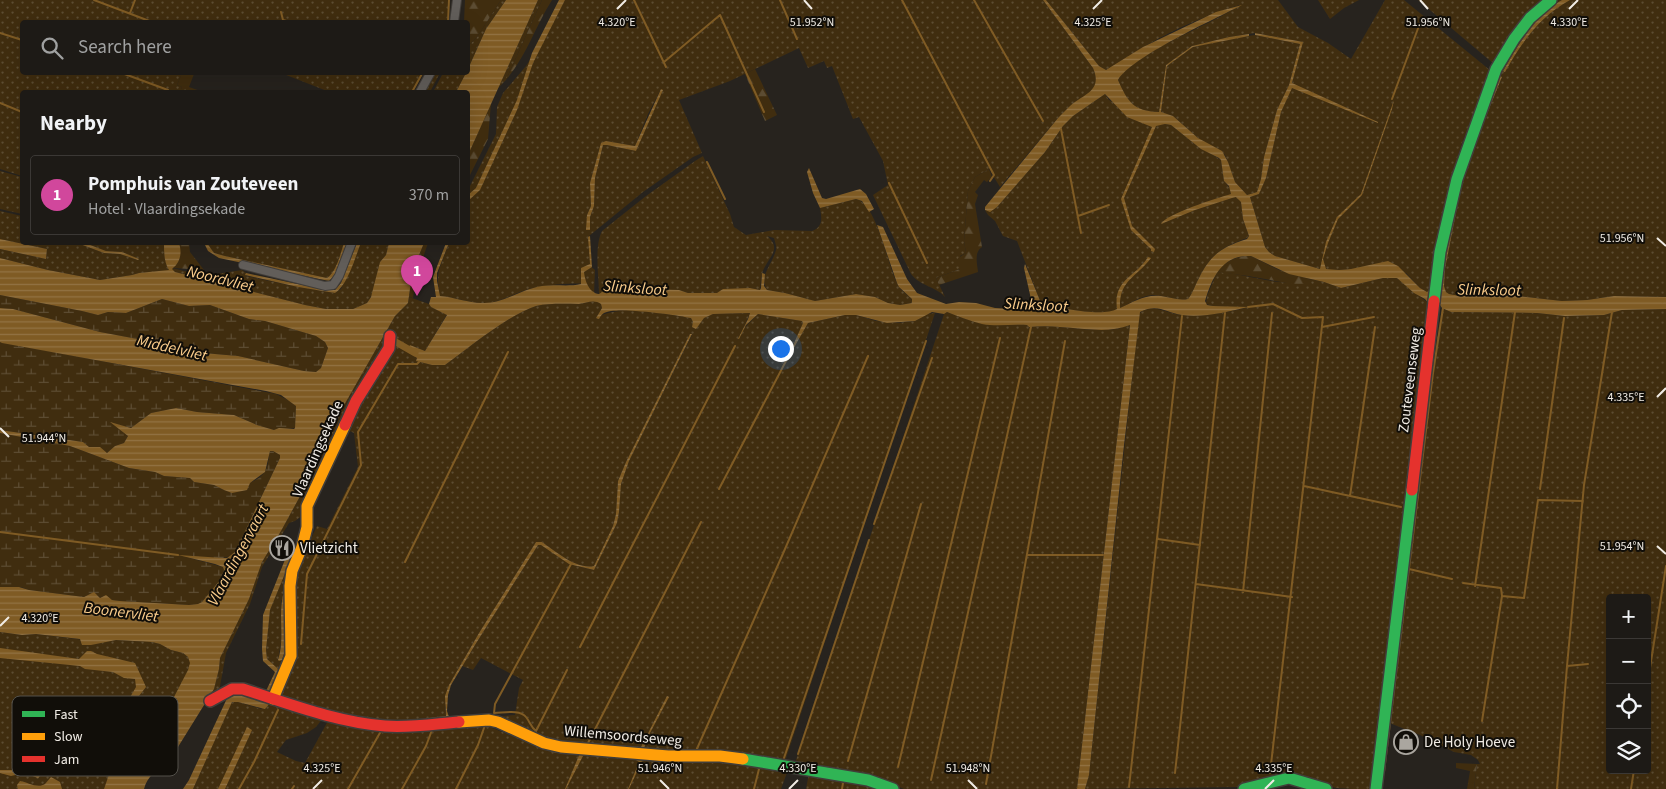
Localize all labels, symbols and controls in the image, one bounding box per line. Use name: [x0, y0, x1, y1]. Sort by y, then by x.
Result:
text: 4.320°E: [598, 14, 636, 31]
text: 51.952°N: [790, 14, 834, 31]
text: 4.325°E: [1074, 14, 1112, 31]
text: 51.956°N: [1406, 14, 1450, 31]
text: 4.330°E: [1550, 14, 1588, 31]
search box: [20, 20, 470, 75]
icon: search: [38, 34, 66, 62]
text: Search here: [78, 34, 172, 61]
text: Nearby: [40, 108, 107, 138]
text: Pomphuis van Zouteveen: [88, 171, 298, 198]
text: 1: [53, 184, 61, 206]
text: 370 m: [409, 184, 449, 206]
text: Hotel · Vlaardingsekade: [88, 198, 245, 220]
text: 51.956°N: [1600, 230, 1644, 247]
pin: 1: [401, 255, 433, 296]
water label: Noordvliet: [184, 260, 256, 298]
water label: Slinksloot: [602, 275, 668, 301]
water label: Slinksloot: [1457, 278, 1522, 302]
water label: Slinksloot: [1004, 292, 1069, 318]
street label: Zouteveenseweg: [1393, 326, 1427, 434]
water label: Middelvliet: [135, 329, 210, 367]
your location: [768, 336, 794, 362]
text: 4.335°E: [1607, 389, 1645, 406]
street label: Vlaardingsekade: [287, 397, 349, 501]
text: 51.944°N: [22, 430, 66, 447]
water label: Vlaardingervaart: [202, 500, 274, 610]
restaurant icon: Vlietzicht: [269, 535, 295, 561]
place label: Vlietzicht: [300, 538, 358, 559]
text: 51.954°N: [1600, 538, 1644, 555]
map controls: [1606, 594, 1651, 774]
button: +: [1606, 594, 1651, 639]
water label: Boonervliet: [83, 597, 160, 628]
text: 4.320°E: [21, 610, 59, 627]
button: −: [1606, 639, 1651, 684]
button: locate: [1606, 684, 1651, 729]
legend: [12, 696, 178, 776]
text: Fast: [54, 705, 78, 725]
street label: Willemsoordseweg: [563, 720, 683, 752]
text: Slow: [54, 727, 83, 747]
shop icon: De Holy Hoeve: [1393, 729, 1419, 755]
button: layers: [1606, 729, 1651, 774]
place label: De Holy Hoeve: [1424, 732, 1515, 753]
text: Jam: [54, 750, 79, 770]
text: 4.325°E: [303, 760, 341, 777]
text: 51.946°N: [638, 760, 682, 777]
text: 4.330°E: [779, 760, 817, 777]
text: 51.948°N: [946, 760, 990, 777]
text: 4.335°E: [1255, 760, 1293, 777]

